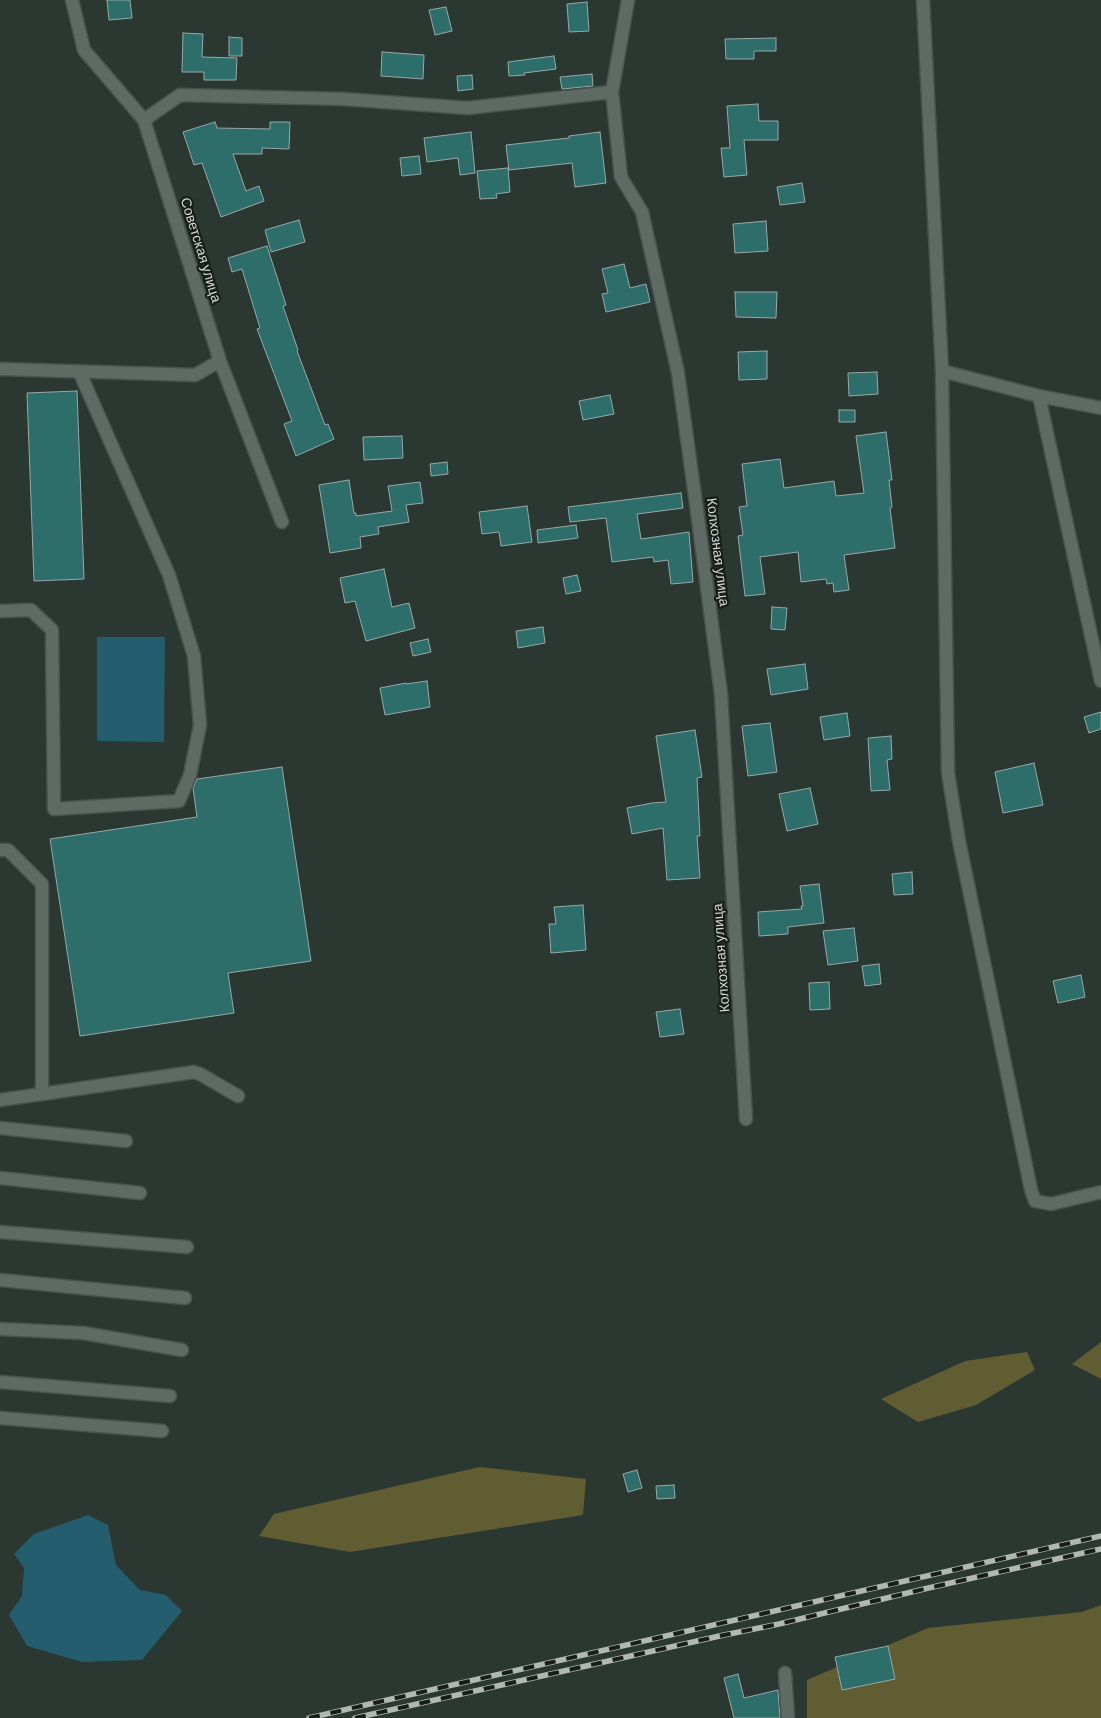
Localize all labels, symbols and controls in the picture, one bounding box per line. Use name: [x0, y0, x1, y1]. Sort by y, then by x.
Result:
street label: Советская улица: [177, 196, 225, 304]
street label: Колхозная улица: [703, 497, 733, 607]
street label: Колхозная улица: [709, 903, 733, 1013]

